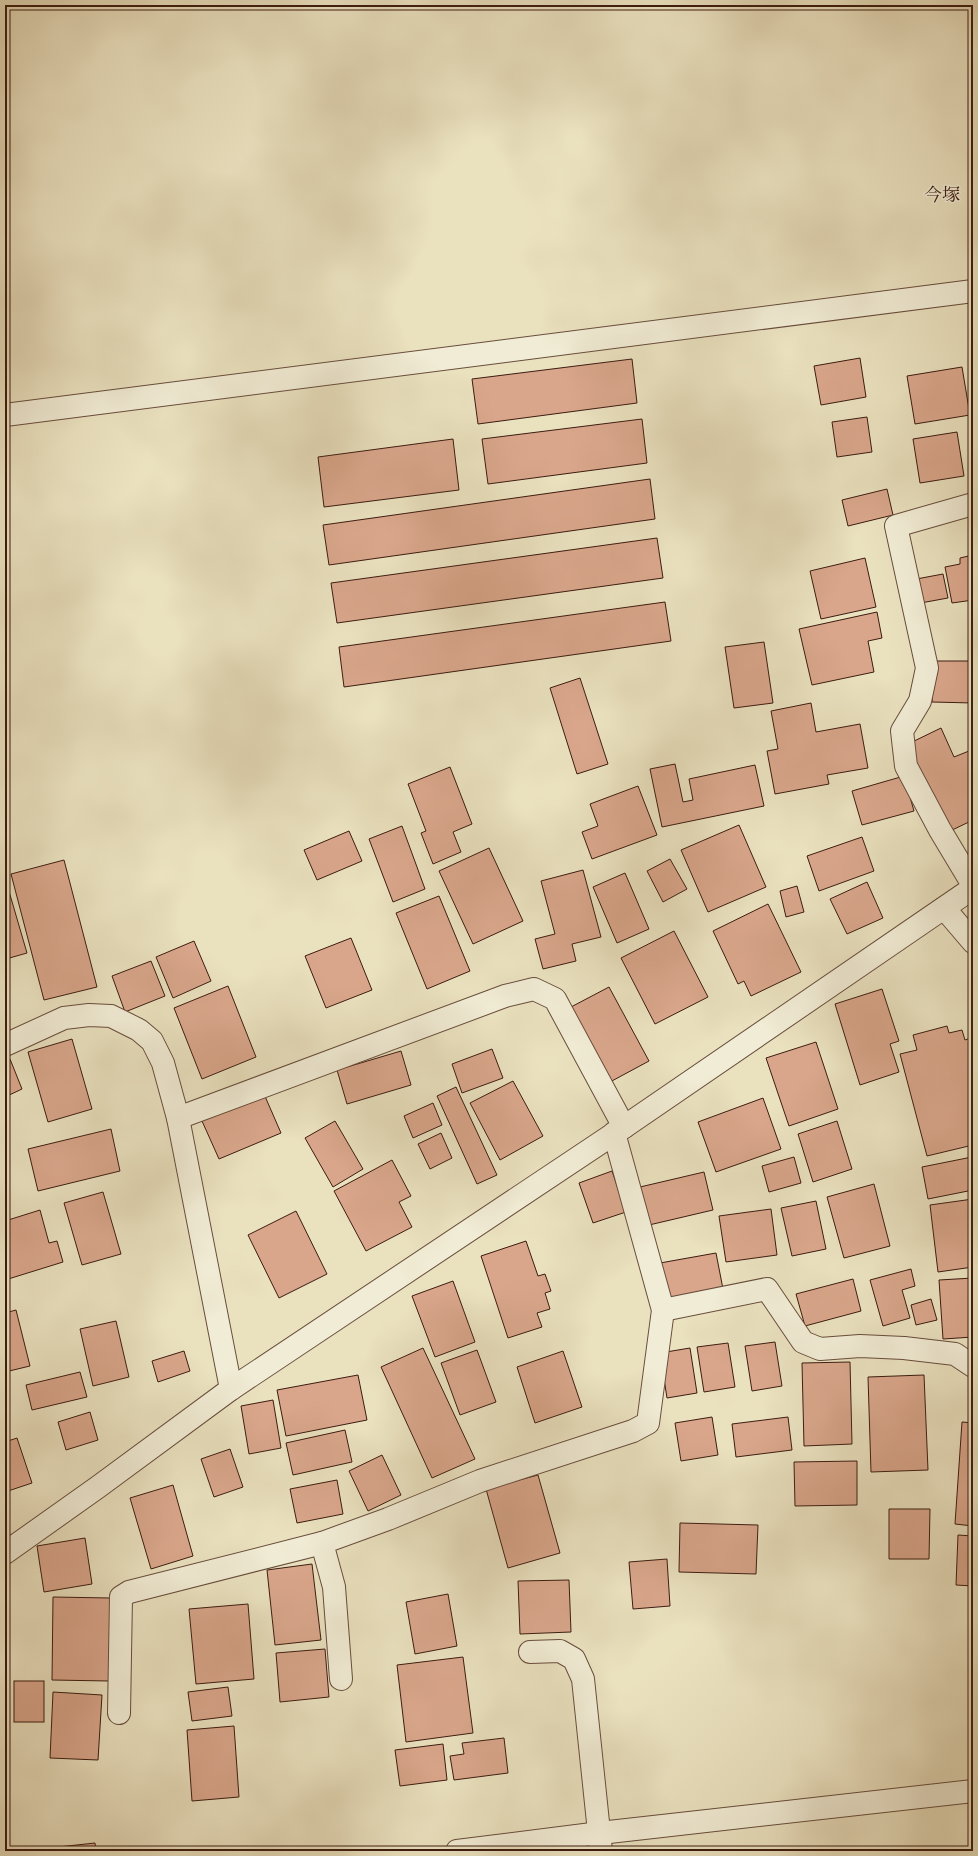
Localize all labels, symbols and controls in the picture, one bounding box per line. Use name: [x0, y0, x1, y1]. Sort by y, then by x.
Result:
district label: 今塚: [924, 183, 960, 206]

